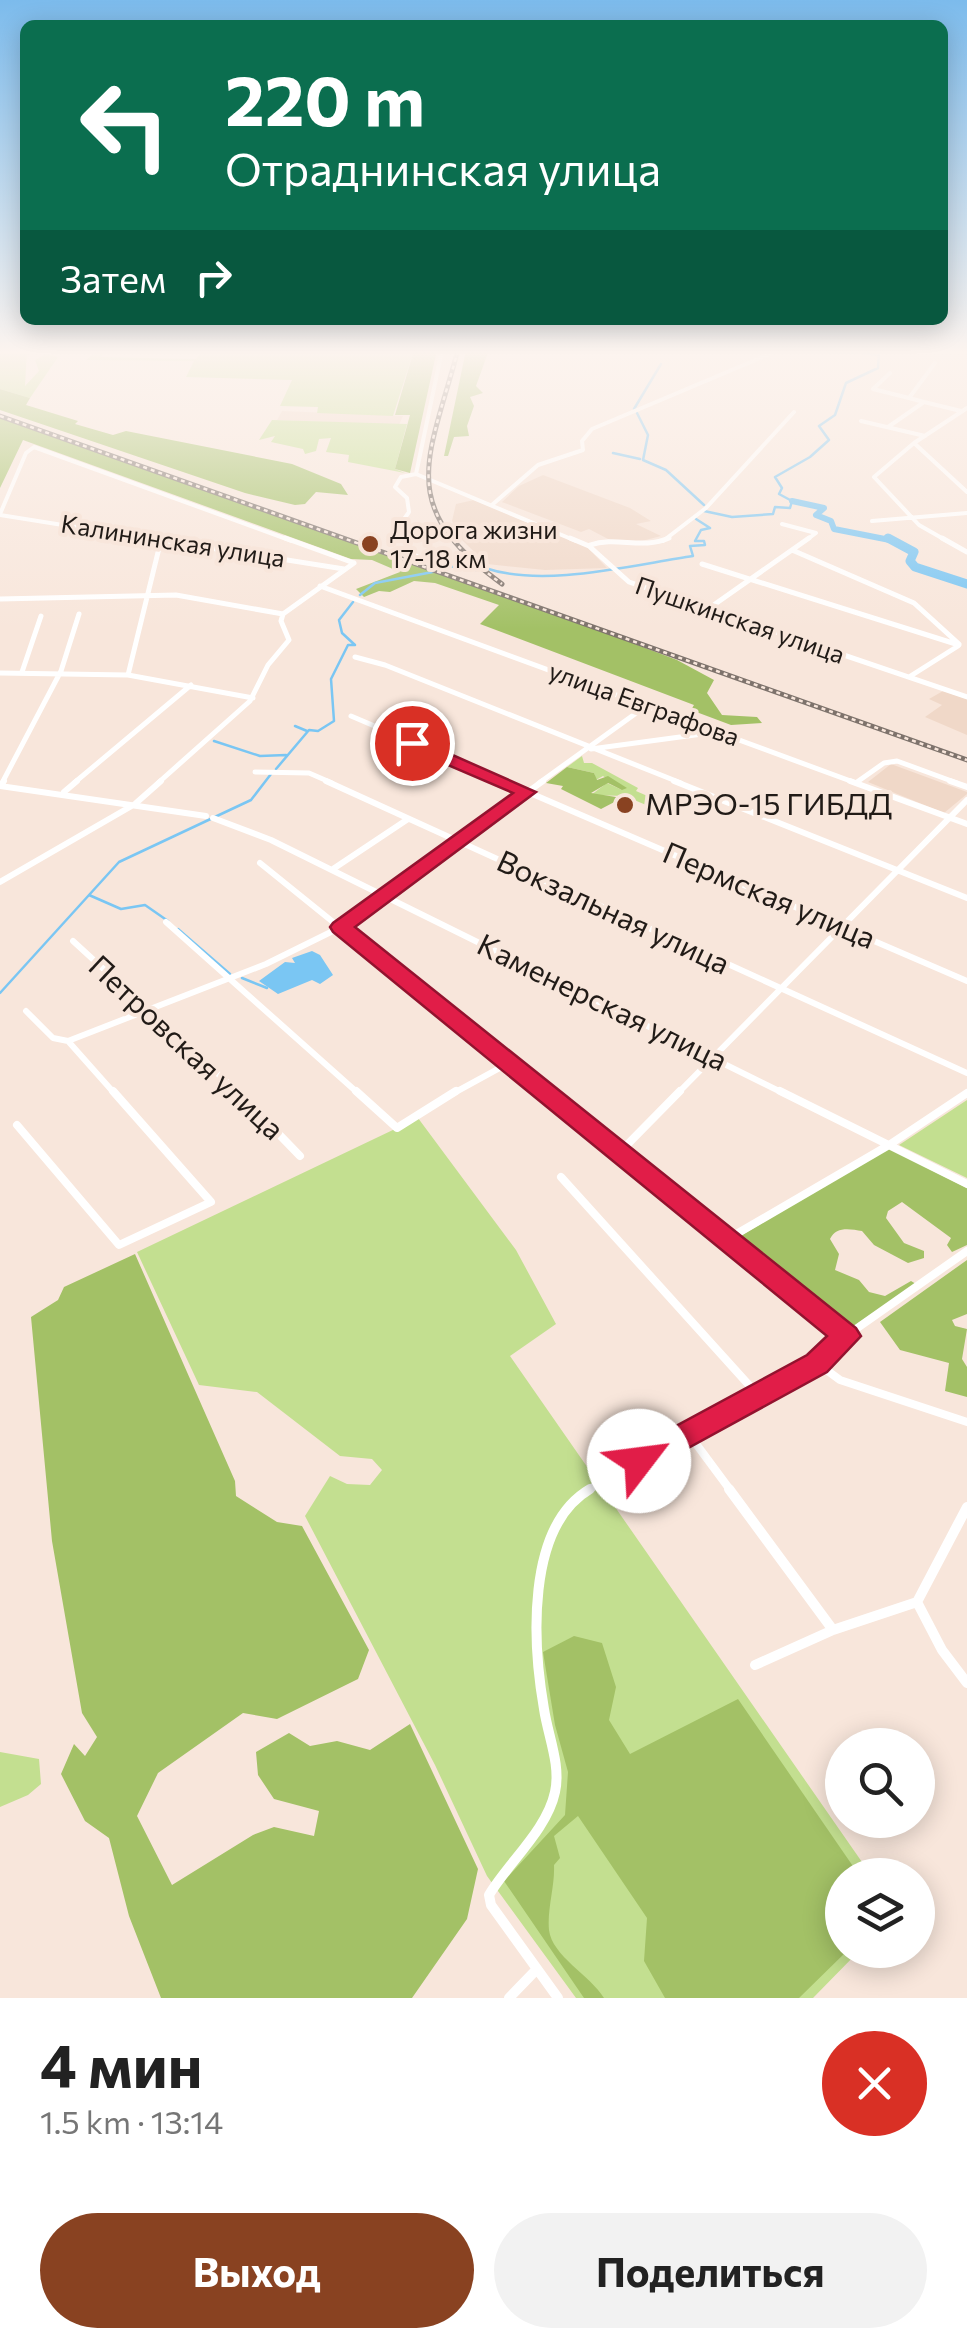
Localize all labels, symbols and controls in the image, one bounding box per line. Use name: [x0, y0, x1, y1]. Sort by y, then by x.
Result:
text: 220 m: [225, 55, 425, 140]
icon: left: [60, 60, 190, 190]
text: Отраднинская улица: [225, 140, 661, 195]
icon: right: [186, 250, 241, 305]
text: Затем: [60, 254, 166, 301]
street label: Калининская улица: [59, 507, 287, 573]
place label: Дорога жизни 17-18 км: [390, 514, 558, 573]
marker: Дорога жизни 17-18 км: [359, 533, 381, 555]
street label: Пушкинская улица: [632, 569, 849, 669]
street label: улица Евграфова: [545, 655, 744, 751]
pin: [370, 701, 455, 786]
icon: arrive: [385, 716, 440, 771]
place label: МРЭО-15 ГИБДД: [645, 784, 892, 821]
marker: МРЭО-15 ГИБДД: [614, 794, 636, 816]
street label: Пермская улица: [658, 832, 882, 955]
street label: Вокзальная улица: [492, 841, 736, 981]
street label: Каменерская улица: [472, 924, 734, 1077]
street label: Петровская улица: [82, 946, 293, 1146]
position arrow: [587, 1409, 691, 1513]
map controls: [825, 1728, 935, 1968]
button: search: [825, 1728, 935, 1838]
button: layers: [825, 1858, 935, 1968]
text: 4 мин: [40, 2027, 202, 2100]
button: close: [822, 2031, 927, 2136]
text: 1.5 km · 13:14: [40, 2101, 223, 2141]
button: Выход: [40, 2213, 474, 2328]
button: Поделиться: [494, 2213, 927, 2328]

